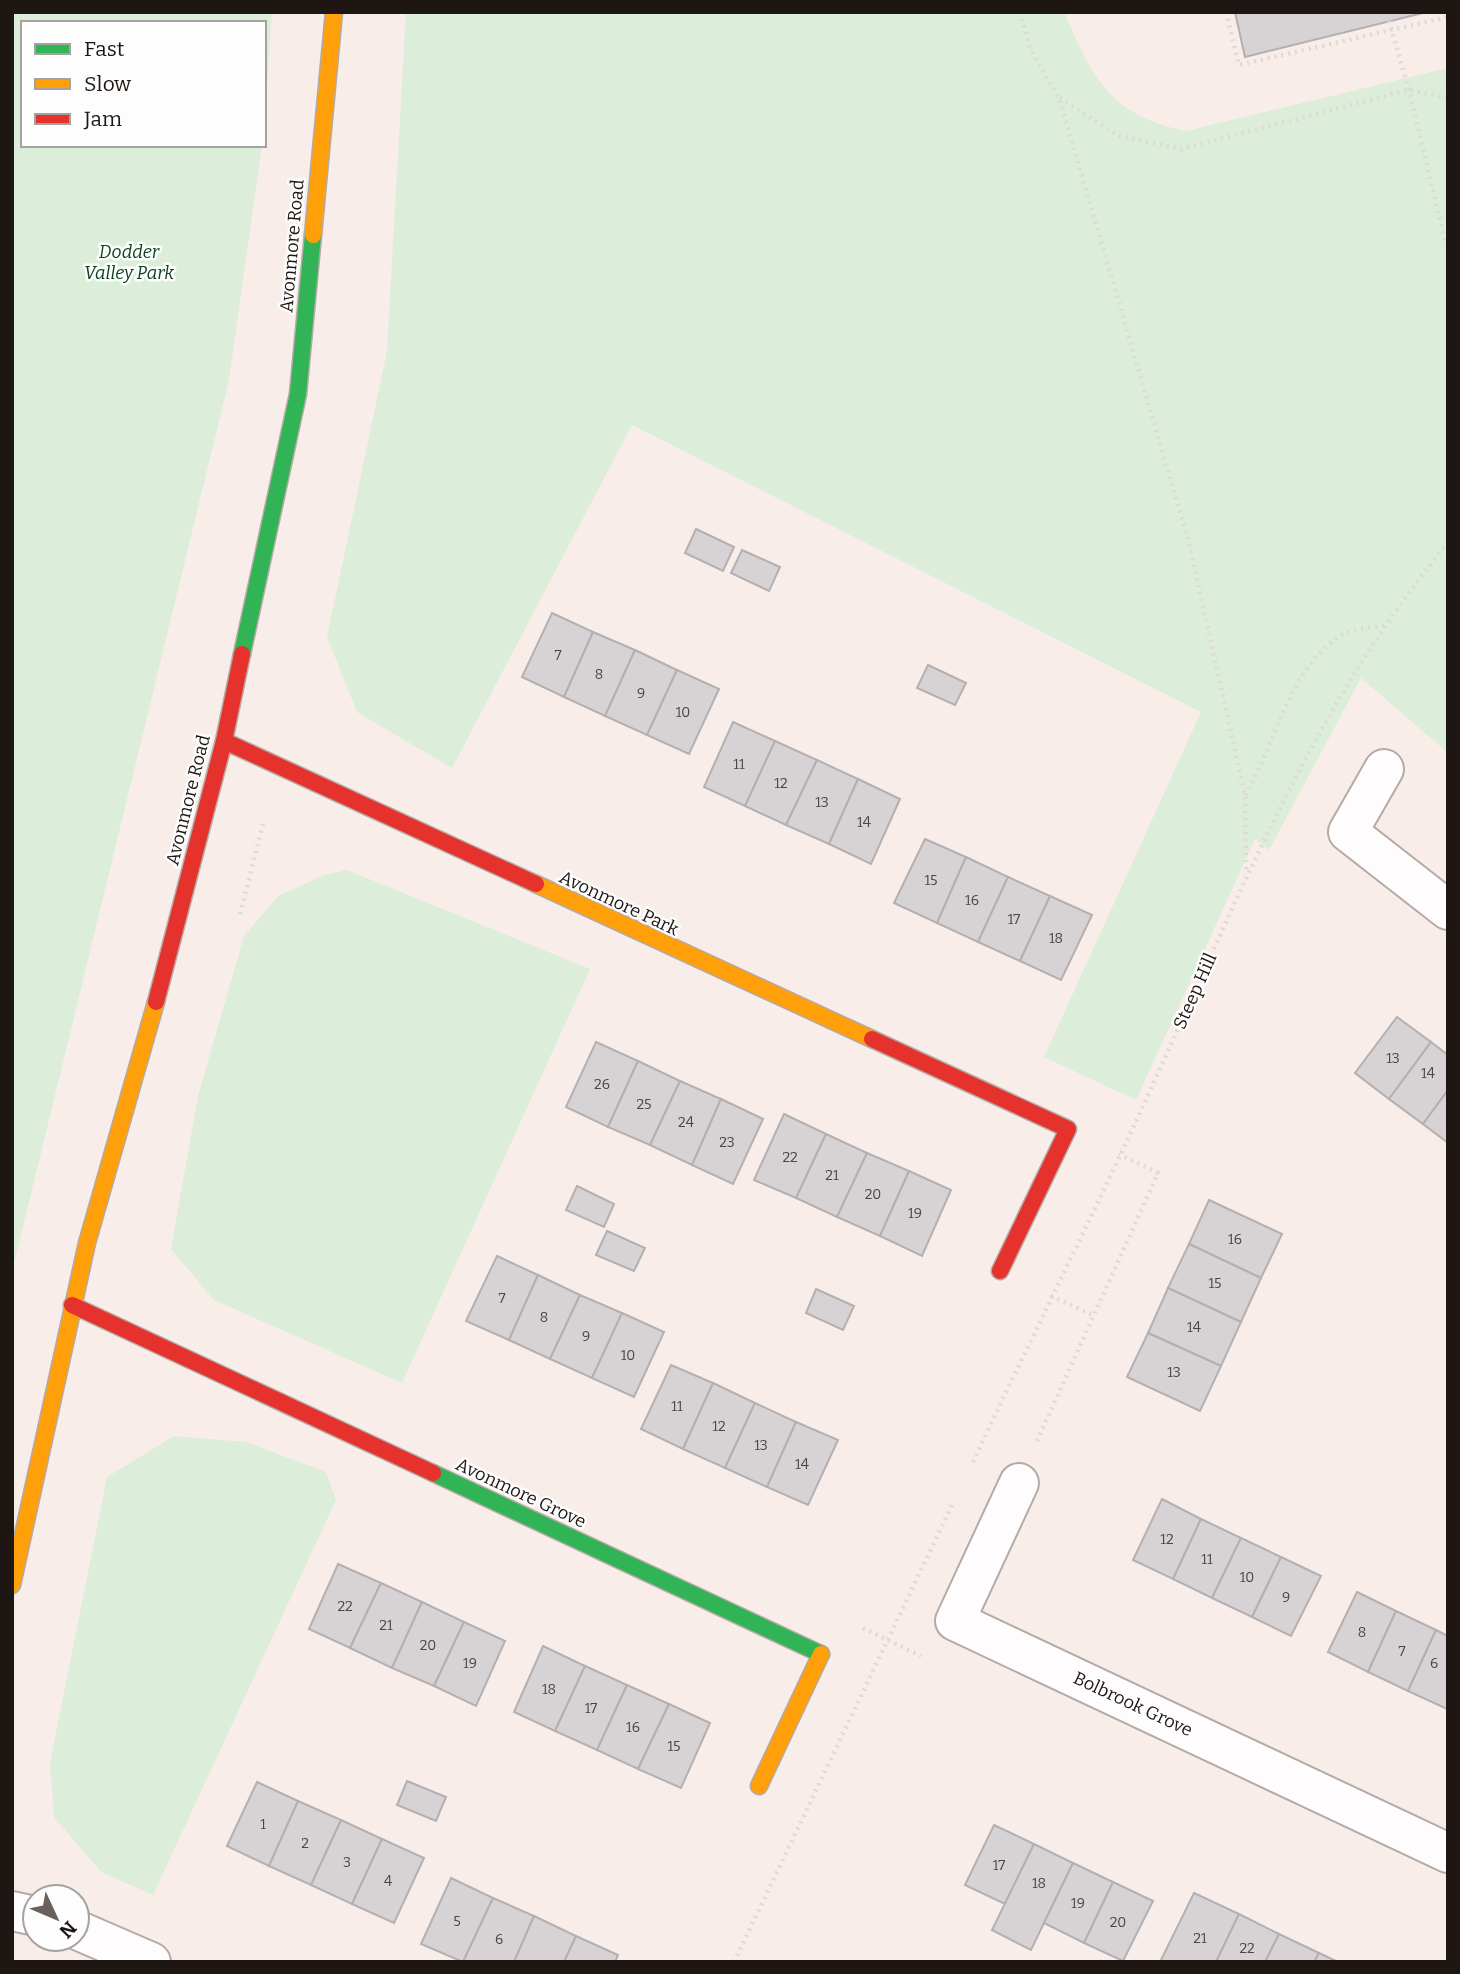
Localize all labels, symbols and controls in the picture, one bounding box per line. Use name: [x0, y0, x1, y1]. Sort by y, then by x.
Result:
legend: [21, 21, 266, 147]
text: Fast: [84, 36, 125, 62]
text: Slow: [84, 71, 131, 97]
text: Jam: [83, 106, 122, 132]
street label: Avonmore Road: [275, 178, 309, 314]
park label: Dodder Valley Park: [84, 241, 174, 284]
house number: 7: [554, 647, 562, 664]
house number: 8: [595, 666, 603, 683]
house number: 9: [637, 685, 645, 702]
house number: 10: [676, 704, 690, 721]
street label: Avonmore Road: [161, 732, 215, 867]
house number: 11: [733, 756, 745, 773]
house number: 12: [774, 775, 788, 792]
house number: 13: [815, 794, 829, 811]
house number: 14: [857, 814, 871, 831]
street label: Avonmore Park: [556, 866, 683, 941]
house number: 15: [924, 872, 938, 889]
house number: 16: [965, 892, 979, 909]
house number: 17: [1008, 911, 1020, 928]
house number: 18: [1049, 930, 1063, 947]
street label: Steep Hill: [1168, 950, 1222, 1032]
house number: 13: [1386, 1050, 1400, 1067]
house number: 14: [1421, 1065, 1435, 1082]
house number: 26: [594, 1076, 610, 1093]
house number: 25: [636, 1096, 652, 1113]
house number: 24: [678, 1114, 694, 1131]
house number: 23: [719, 1134, 735, 1151]
house number: 22: [782, 1149, 798, 1166]
house number: 21: [825, 1167, 839, 1184]
house number: 20: [865, 1186, 881, 1203]
house number: 19: [908, 1205, 922, 1222]
house number: 16: [1228, 1231, 1242, 1248]
house number: 15: [1208, 1275, 1222, 1292]
house number: 7: [498, 1290, 506, 1307]
house number: 8: [540, 1309, 548, 1326]
house number: 14: [1187, 1319, 1201, 1336]
house number: 9: [582, 1328, 590, 1345]
house number: 10: [621, 1347, 635, 1364]
house number: 13: [1167, 1364, 1181, 1381]
house number: 11: [671, 1398, 683, 1415]
house number: 12: [712, 1418, 726, 1435]
house number: 13: [754, 1437, 768, 1454]
street label: Avonmore Grove: [452, 1453, 590, 1533]
house number: 14: [795, 1456, 809, 1473]
house number: 12: [1160, 1531, 1174, 1548]
house number: 11: [1201, 1551, 1213, 1568]
house number: 10: [1240, 1569, 1254, 1586]
house number: 9: [1282, 1589, 1290, 1606]
house number: 22: [337, 1598, 353, 1615]
house number: 21: [379, 1617, 393, 1634]
house number: 8: [1358, 1624, 1366, 1641]
house number: 20: [420, 1637, 436, 1654]
house number: 7: [1398, 1643, 1406, 1660]
house number: 19: [463, 1655, 477, 1672]
house number: 6: [1430, 1655, 1438, 1672]
street label: Bolbrook Grove: [1070, 1667, 1196, 1741]
house number: 18: [542, 1681, 556, 1698]
house number: 17: [585, 1700, 597, 1717]
house number: 16: [626, 1719, 640, 1736]
house number: 15: [667, 1738, 681, 1755]
house number: 1: [260, 1816, 266, 1833]
house number: 2: [301, 1835, 309, 1852]
house number: 3: [343, 1854, 351, 1871]
house number: 17: [993, 1857, 1005, 1874]
house number: 4: [384, 1873, 392, 1890]
house number: 18: [1032, 1875, 1046, 1892]
north arrow: [21, 1883, 91, 1953]
house number: 19: [1071, 1895, 1085, 1912]
house number: 5: [453, 1913, 461, 1930]
house number: 20: [1110, 1914, 1126, 1931]
text: N: [54, 1916, 81, 1943]
house number: 21: [1193, 1930, 1207, 1947]
house number: 6: [495, 1931, 503, 1948]
house number: 22: [1239, 1940, 1255, 1957]

